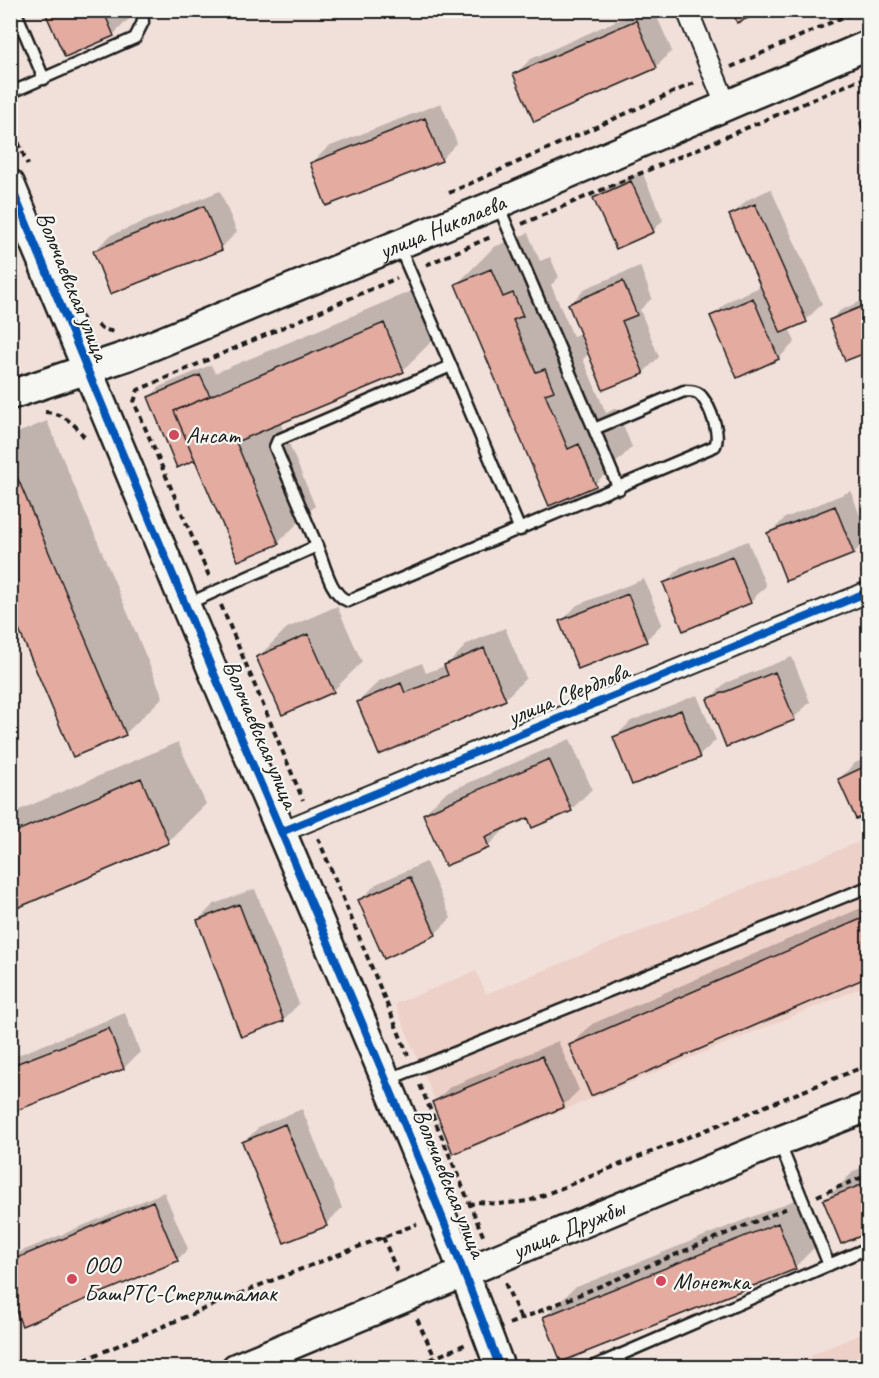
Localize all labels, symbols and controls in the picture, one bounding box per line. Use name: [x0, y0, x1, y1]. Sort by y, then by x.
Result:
street label: улица Николаева: [373, 187, 511, 267]
street label: Волочаевская улица: [29, 207, 117, 367]
place label: Ансат: [186, 420, 241, 450]
marker: Ансат: [167, 428, 181, 442]
street label: Волочаевская улица: [216, 655, 307, 815]
street label: улица Свердлова: [501, 655, 635, 733]
street label: Волочаевская улица: [406, 1104, 494, 1264]
street label: улица Дружбы: [506, 1192, 631, 1267]
place label: ООО БашРТС-Стерлитамак: [84, 1250, 279, 1308]
place label: Монетка: [673, 1266, 752, 1296]
marker: ООО БашРТС-Стерлитамак: [65, 1272, 79, 1286]
marker: Монетка: [654, 1274, 668, 1288]

